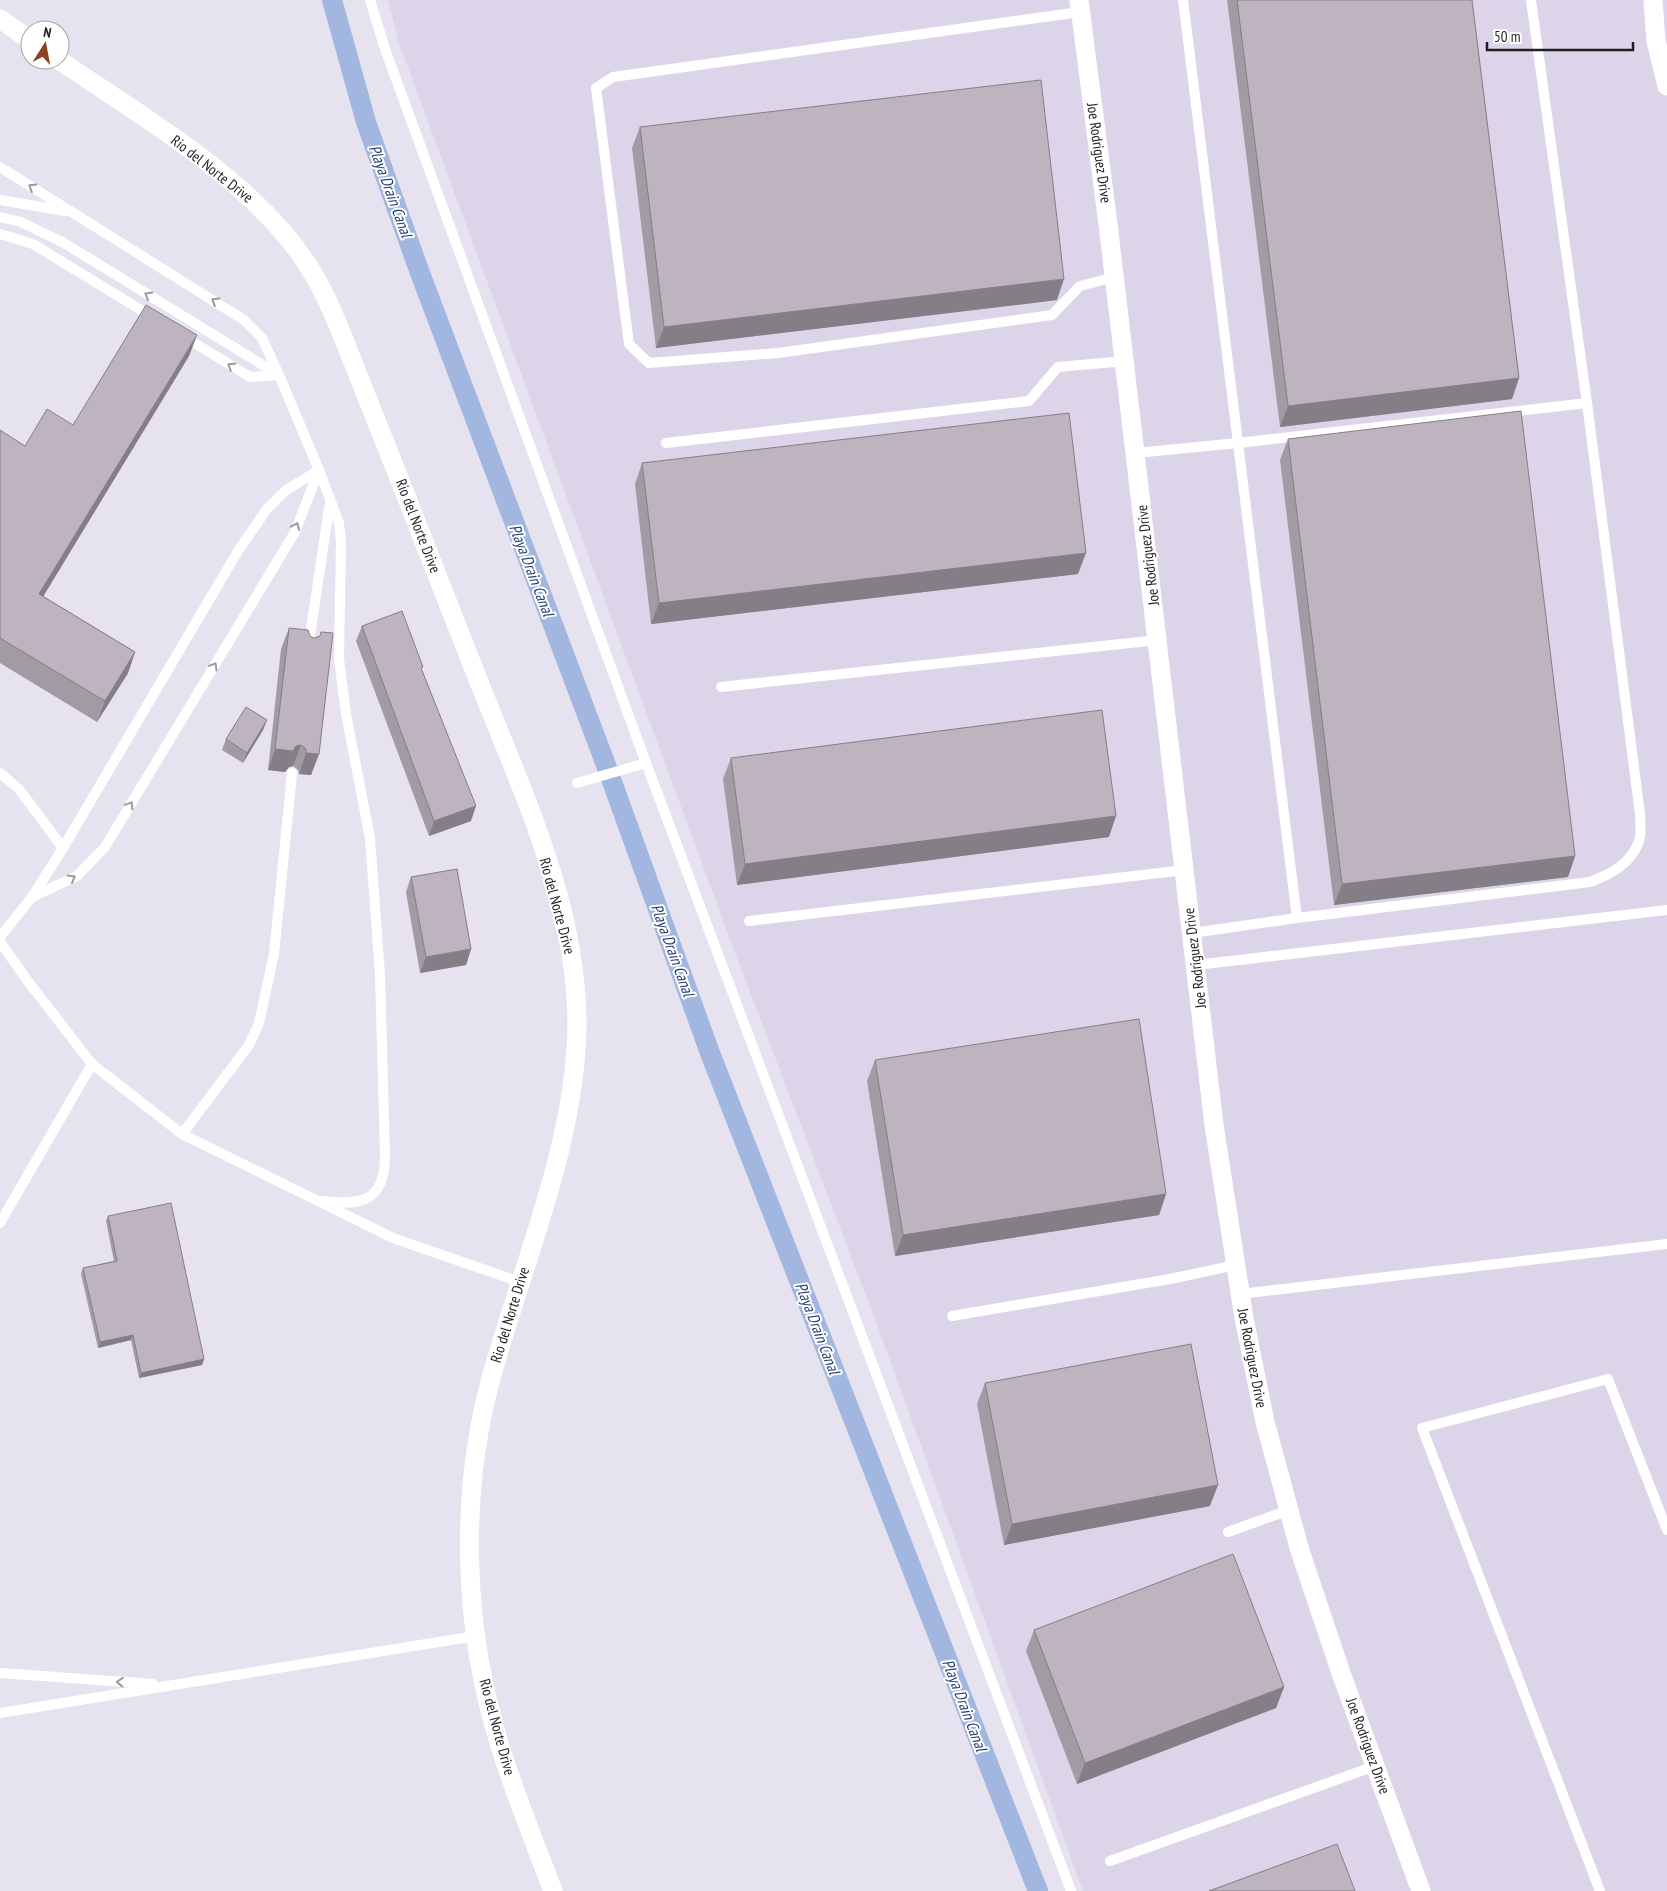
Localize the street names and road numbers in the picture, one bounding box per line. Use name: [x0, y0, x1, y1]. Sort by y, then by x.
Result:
street label: Joe Rodriguez Drive: [1083, 101, 1116, 204]
street label: Rio del Norte Drive: [167, 131, 257, 207]
street label: Rio del Norte Drive: [392, 476, 445, 576]
street label: Joe Rodriguez Drive: [1132, 504, 1163, 607]
street label: Rio del Norte Drive: [535, 856, 579, 956]
street label: Joe Rodriguez Drive: [1179, 907, 1210, 1010]
street label: Rio del Norte Drive: [486, 1265, 533, 1365]
street label: Joe Rodriguez Drive: [1233, 1306, 1271, 1409]
street label: Rio del Norte Drive: [475, 1677, 519, 1777]
street label: Joe Rodriguez Drive: [1342, 1694, 1395, 1797]

